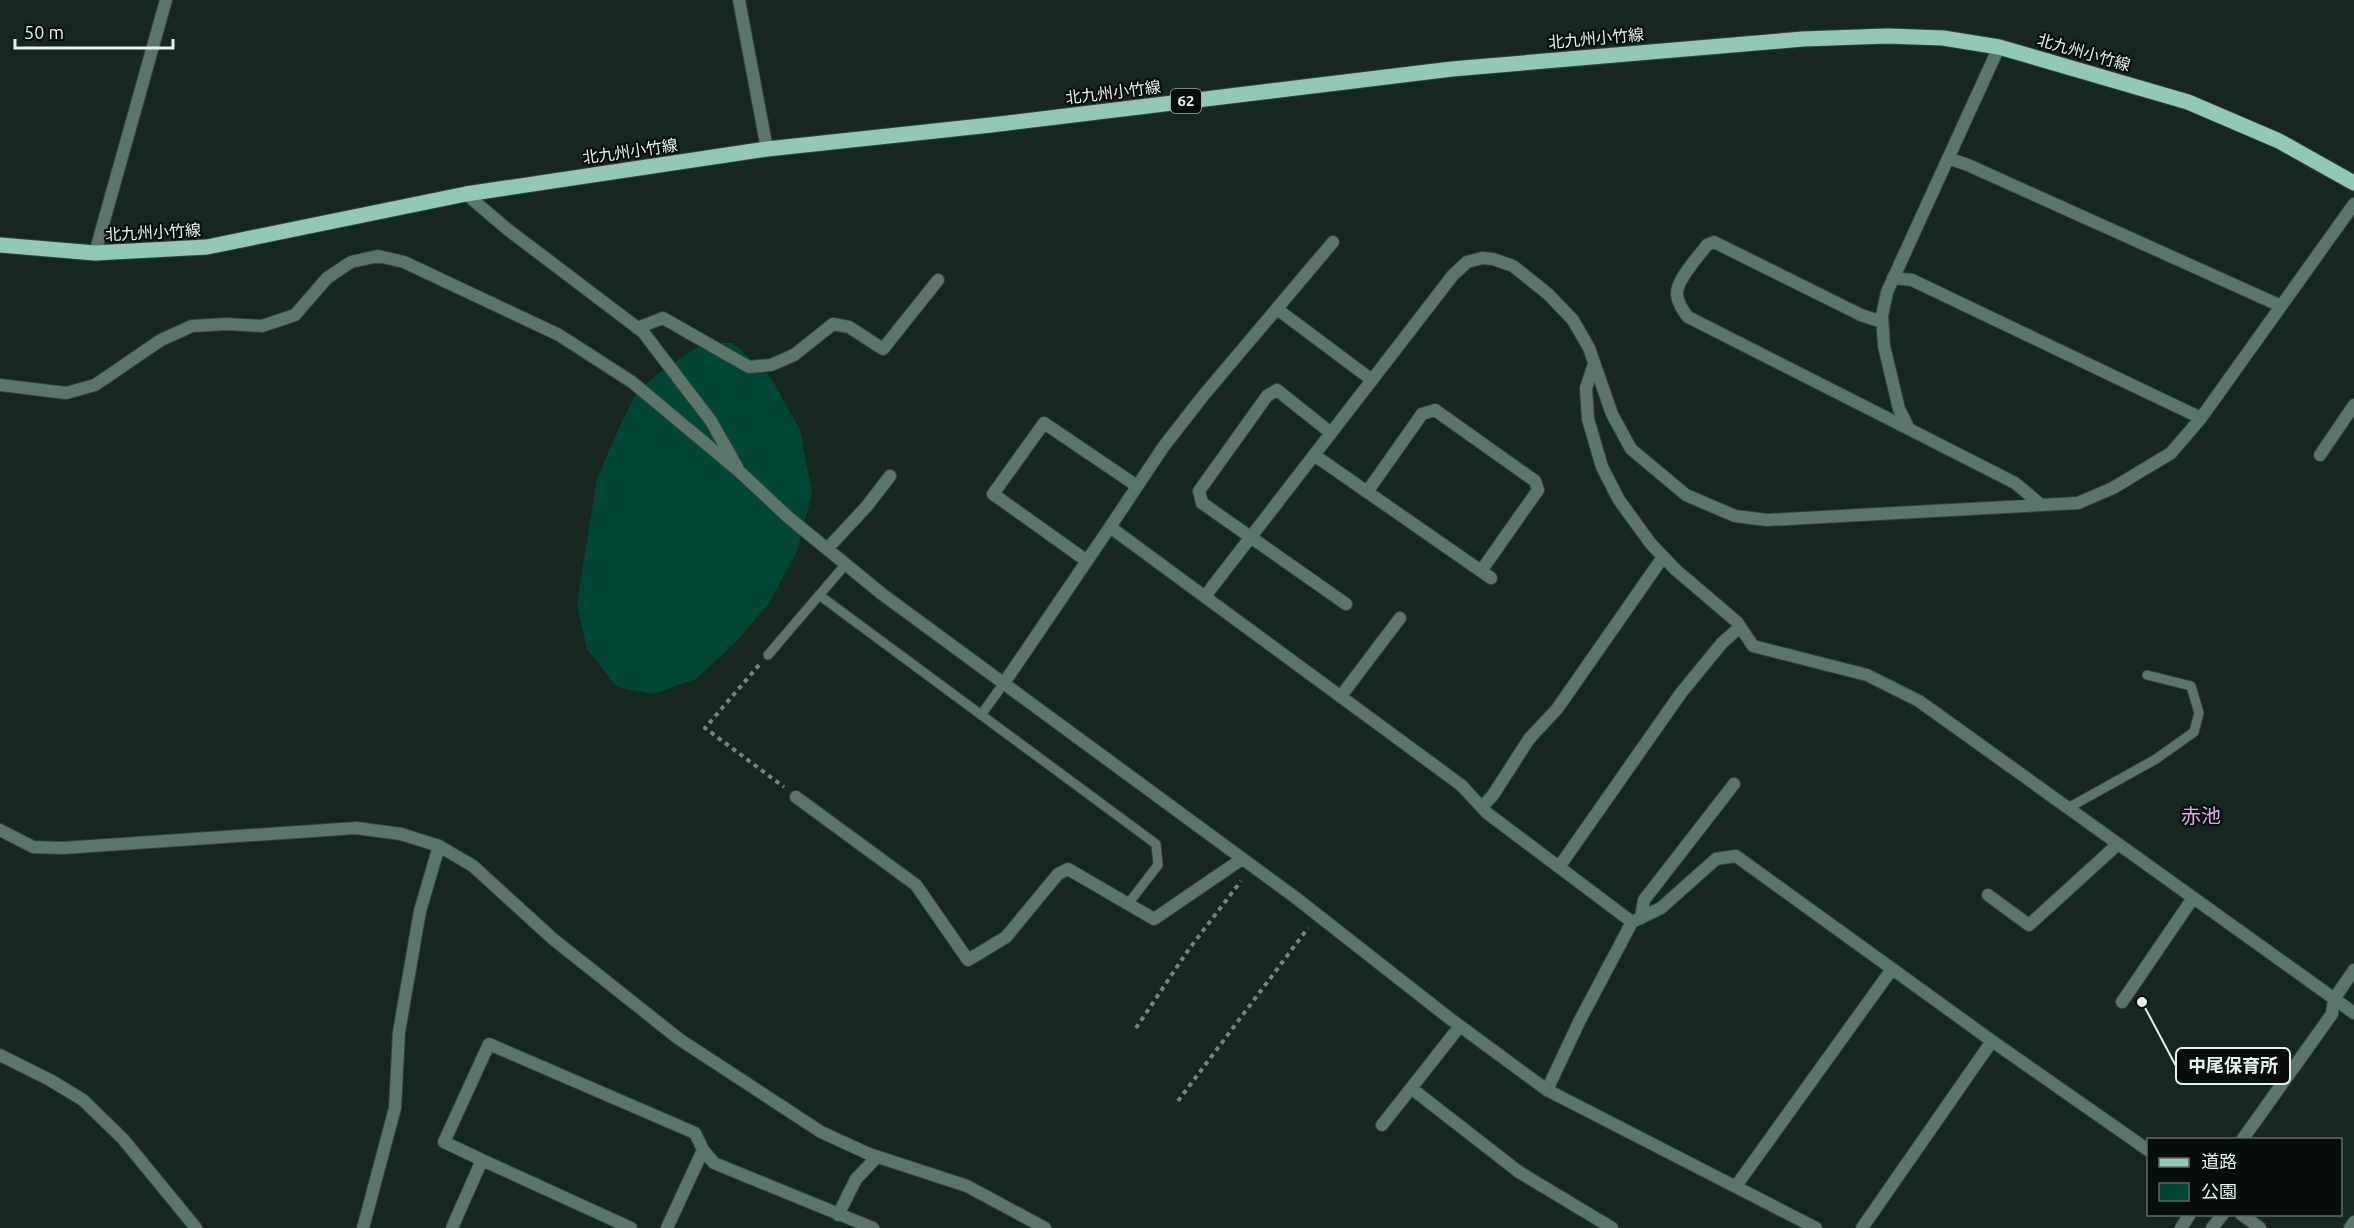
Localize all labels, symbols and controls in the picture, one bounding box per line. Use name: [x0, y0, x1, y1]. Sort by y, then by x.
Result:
scale bar: [15, 12, 172, 50]
text: 50 m: [24, 22, 64, 42]
street label: 北九州小竹線: [1547, 25, 1645, 51]
street label: 北九州小竹線: [2035, 30, 2133, 74]
street label: 北九州小竹線: [1064, 77, 1162, 107]
road number: 62: [1171, 89, 1201, 113]
street label: 北九州小竹線: [581, 135, 679, 167]
street label: 北九州小竹線: [105, 220, 201, 244]
district label: 赤池: [2181, 804, 2221, 827]
callout: 中尾保育所: [2176, 1048, 2290, 1084]
text: 中尾保育所: [2188, 1055, 2278, 1075]
legend: [2147, 1138, 2342, 1216]
text: 道路: [2201, 1151, 2237, 1171]
text: 公園: [2201, 1181, 2237, 1201]

